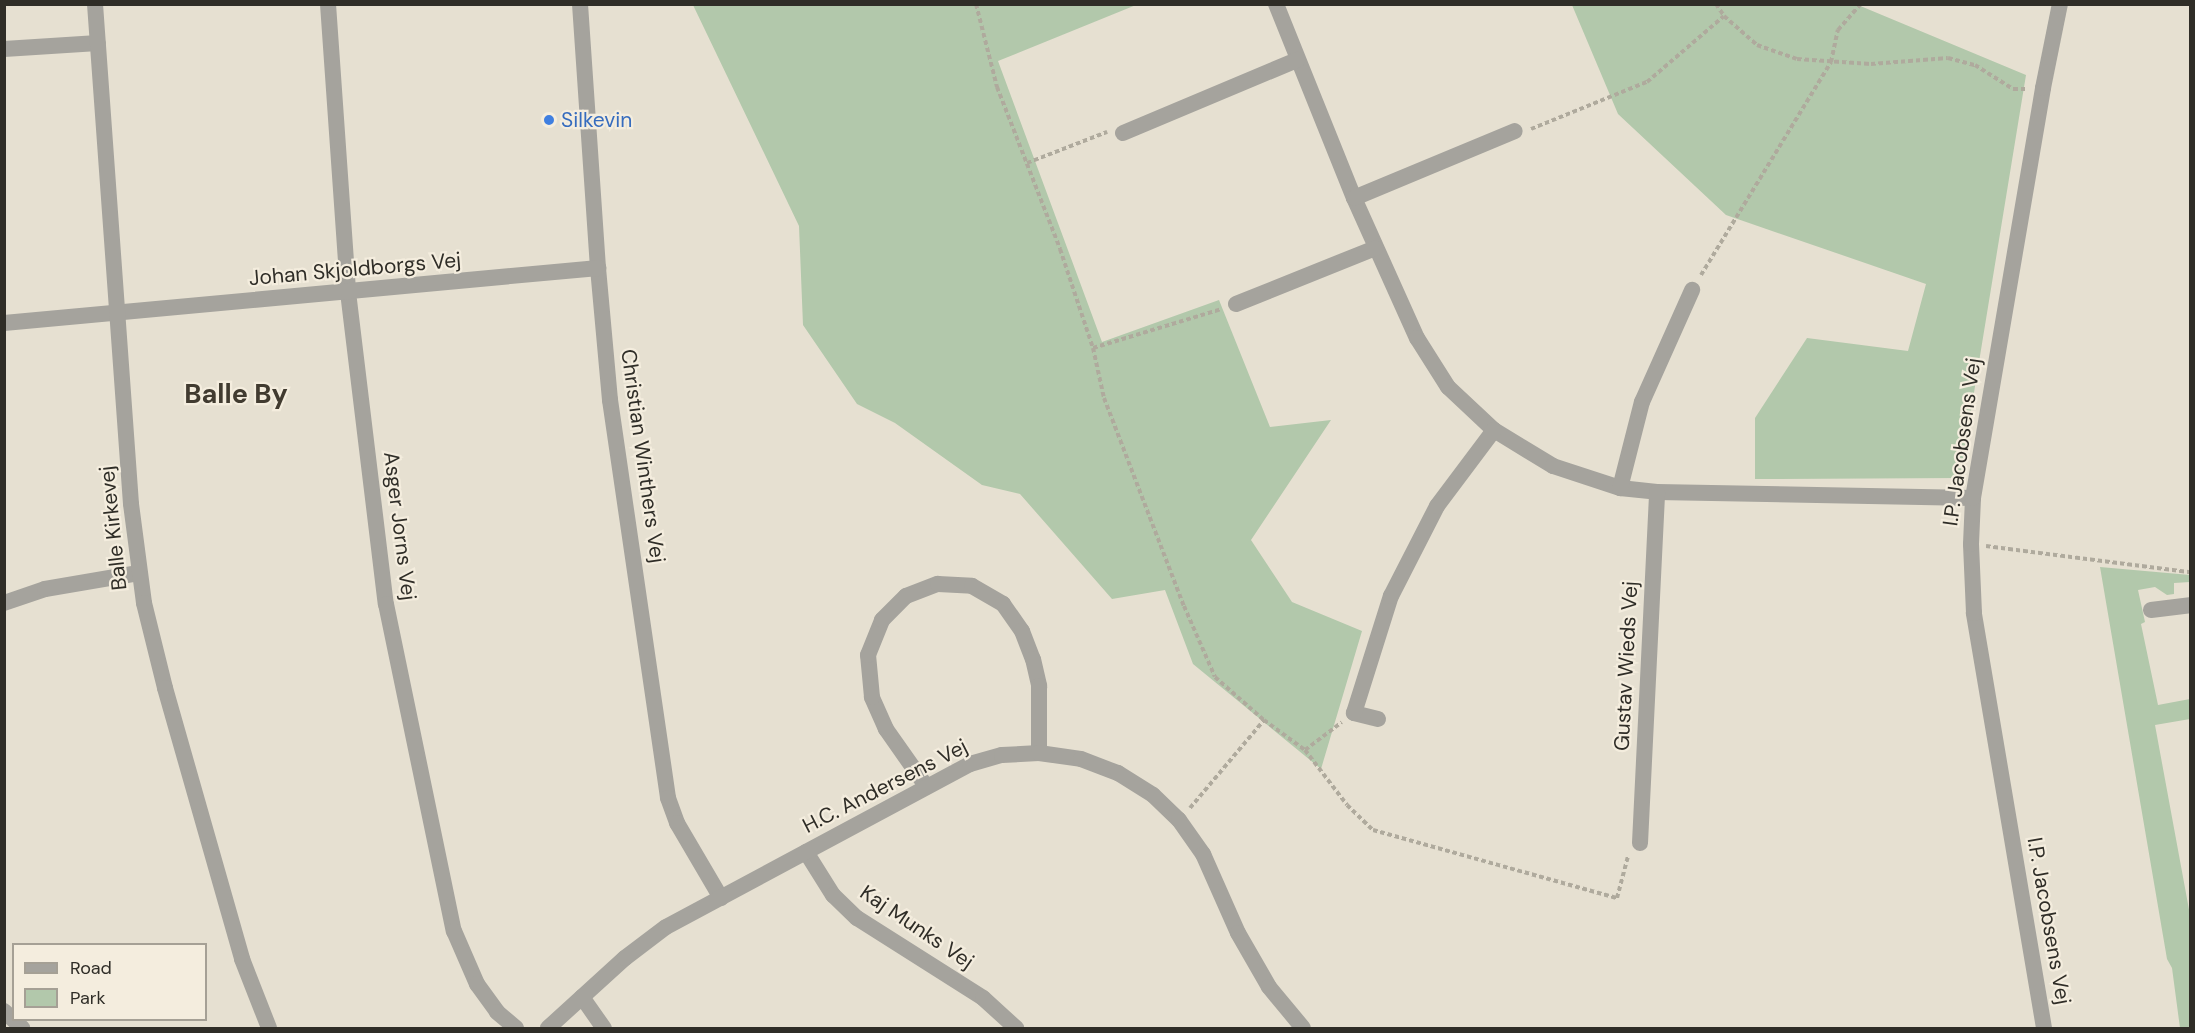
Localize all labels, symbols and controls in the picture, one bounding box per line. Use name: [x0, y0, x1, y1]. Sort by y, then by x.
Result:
place label: Silkevin: [561, 107, 632, 133]
marker: Silkevin: [542, 113, 556, 127]
street label: Johan Skjoldborgs Vej: [248, 247, 462, 291]
street label: Christian Winthers Vej: [616, 347, 670, 565]
street label: I.P. Jacobsens Vej: [1938, 356, 1986, 528]
district label: Balle By: [184, 378, 288, 410]
street label: Asger Jorns Vej: [378, 450, 422, 602]
street label: Balle Kirkevej: [94, 465, 132, 591]
street label: Gustav Wieds Vej: [1609, 580, 1643, 752]
street label: H.C. Andersens Vej: [798, 733, 972, 839]
street label: I.P. Jacobsens Vej: [2022, 835, 2076, 1007]
street label: Kaj Munks Vej: [855, 880, 979, 974]
legend: [12, 943, 207, 1021]
text: Road: [70, 956, 112, 980]
text: Park: [70, 986, 106, 1010]

